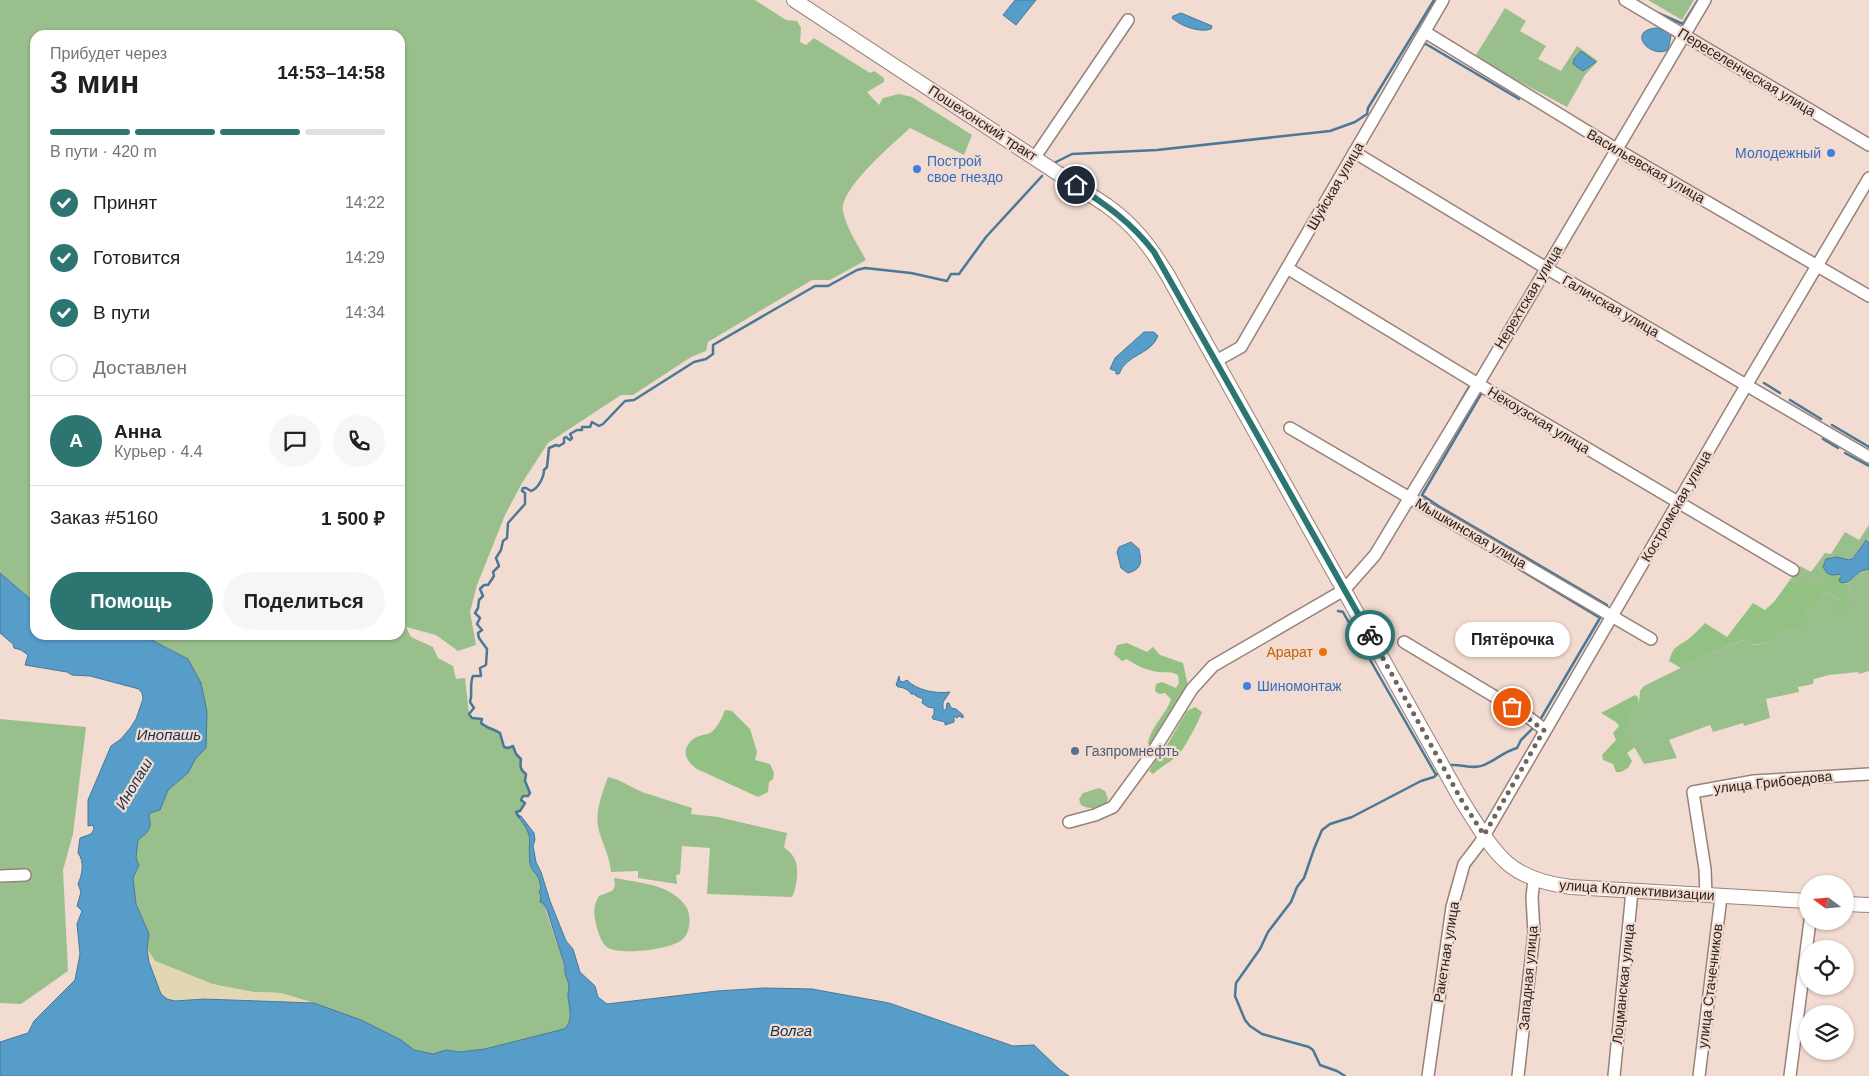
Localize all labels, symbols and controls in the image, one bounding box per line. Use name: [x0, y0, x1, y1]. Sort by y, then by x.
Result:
street label: Переселенческая улица: [1675, 25, 1819, 120]
text: Прибудет через: [50, 45, 167, 62]
text: 14:53–14:58: [277, 62, 385, 83]
text: 3 мин: [50, 64, 139, 100]
street label: Пошехонский тракт: [926, 82, 1041, 164]
street label: Васильевская улица: [1584, 126, 1708, 206]
street label: Шуйская улица: [1303, 139, 1367, 233]
text: В пути · 420 m: [50, 143, 157, 160]
place label: Молодежный: [1735, 145, 1821, 161]
marker: Молодежный: [1825, 147, 1837, 159]
place label: Построй свое гнездо: [927, 153, 1003, 185]
marker: Построй свое гнездо: [911, 163, 923, 175]
pin: [1055, 164, 1097, 206]
icon: home: [1062, 171, 1090, 199]
icon: check: [50, 189, 78, 217]
text: Принят: [93, 192, 157, 213]
text: 14:22: [345, 194, 385, 211]
street label: Нерехтская улица: [1491, 242, 1565, 351]
icon: check: [50, 244, 78, 272]
text: Готовится: [93, 247, 180, 268]
text: 14:29: [345, 249, 385, 266]
street label: Галичская улица: [1560, 272, 1662, 340]
icon: check: [50, 299, 78, 327]
text: В пути: [93, 302, 150, 323]
text: 14:34: [345, 304, 385, 321]
text: Доставлен: [93, 357, 187, 378]
street label: Некоузская улица: [1485, 383, 1593, 457]
button: chat: [269, 415, 321, 467]
button: phone: [333, 415, 385, 467]
text: Анна: [114, 421, 161, 442]
text: А: [69, 430, 83, 451]
text: Курьер · 4.4: [114, 443, 203, 460]
street label: Костромская улица: [1638, 447, 1714, 564]
street label: Мышкинская улица: [1413, 495, 1530, 571]
text: Заказ #5160: [50, 507, 158, 528]
text: 1 500 ₽: [321, 508, 385, 529]
button: Помощь: [50, 572, 213, 630]
button: Поделиться: [223, 572, 385, 630]
courier: [1345, 610, 1395, 660]
icon: bike: [1356, 621, 1384, 649]
callout: Пятёрочка: [1454, 622, 1570, 657]
text: Пятёрочка: [1471, 631, 1554, 648]
place label: Арарат: [1266, 644, 1314, 660]
marker: Арарат: [1317, 646, 1329, 658]
place label: Шиномонтаж: [1257, 678, 1342, 694]
marker: Шиномонтаж: [1241, 680, 1253, 692]
pin: [1491, 686, 1533, 728]
icon: bag: [1498, 693, 1526, 721]
water label: Инопашь: [137, 726, 201, 743]
place label: Газпромнефть: [1085, 743, 1179, 759]
marker: Газпромнефть: [1069, 745, 1081, 757]
water label: Инопаш: [112, 755, 156, 812]
street label: улица Грибоедова: [1713, 768, 1833, 796]
north arrow: [1799, 875, 1854, 930]
map controls: [1799, 875, 1854, 1060]
street label: улица Коллективизации: [1559, 877, 1715, 903]
street label: Ракетная улица: [1430, 900, 1462, 1004]
street label: Лоцманская улица: [1609, 923, 1637, 1045]
street label: улица Стачечников: [1694, 923, 1726, 1049]
street label: Западная улица: [1515, 925, 1541, 1031]
button: locate: [1799, 940, 1854, 995]
button: layers: [1799, 1005, 1854, 1060]
water label: Волга: [770, 1022, 812, 1039]

